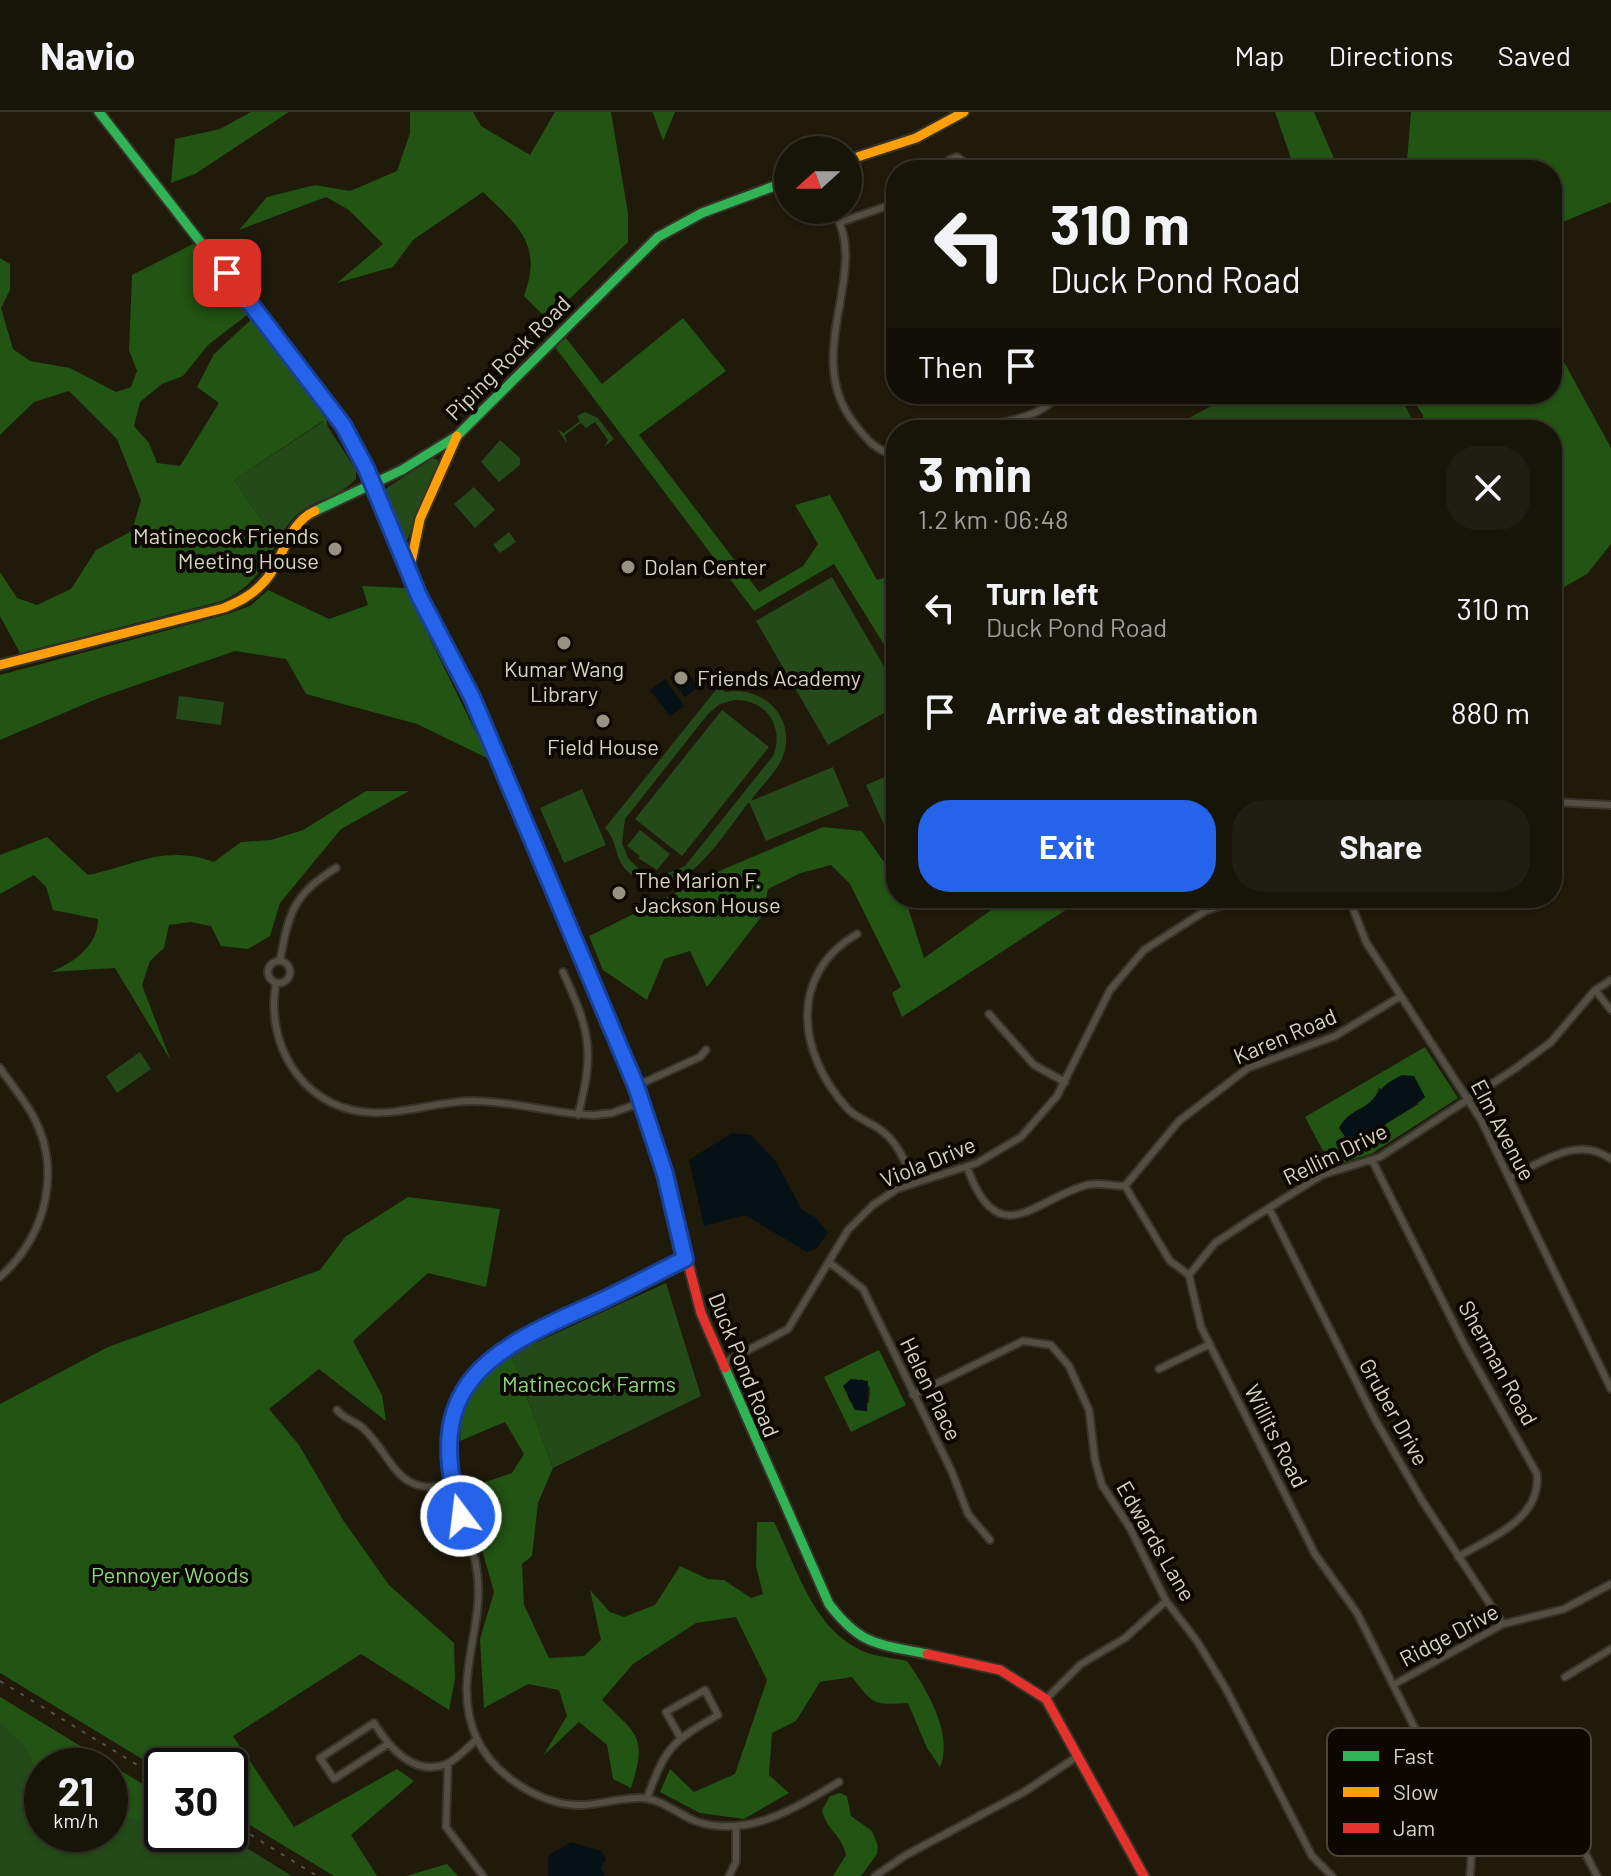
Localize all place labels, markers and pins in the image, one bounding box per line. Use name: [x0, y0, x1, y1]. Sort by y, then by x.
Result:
pin: [193, 239, 261, 307]
place label: Matinecock Friends Meeting House: [133, 522, 319, 573]
marker: Matinecock Friends Meeting House: [326, 540, 344, 558]
place label: Dolan Center: [644, 553, 766, 579]
marker: Dolan Center: [619, 558, 637, 576]
marker: Kumar Wang Library: [555, 634, 573, 652]
place label: Kumar Wang Library: [504, 655, 624, 706]
place label: Friends Academy: [697, 664, 861, 690]
marker: Friends Academy: [672, 669, 690, 687]
marker: Field House: [594, 712, 612, 730]
place label: Field House: [547, 733, 659, 759]
place label: The Marion F. Jackson House: [635, 866, 781, 917]
marker: The Marion F. Jackson House: [610, 884, 628, 902]

